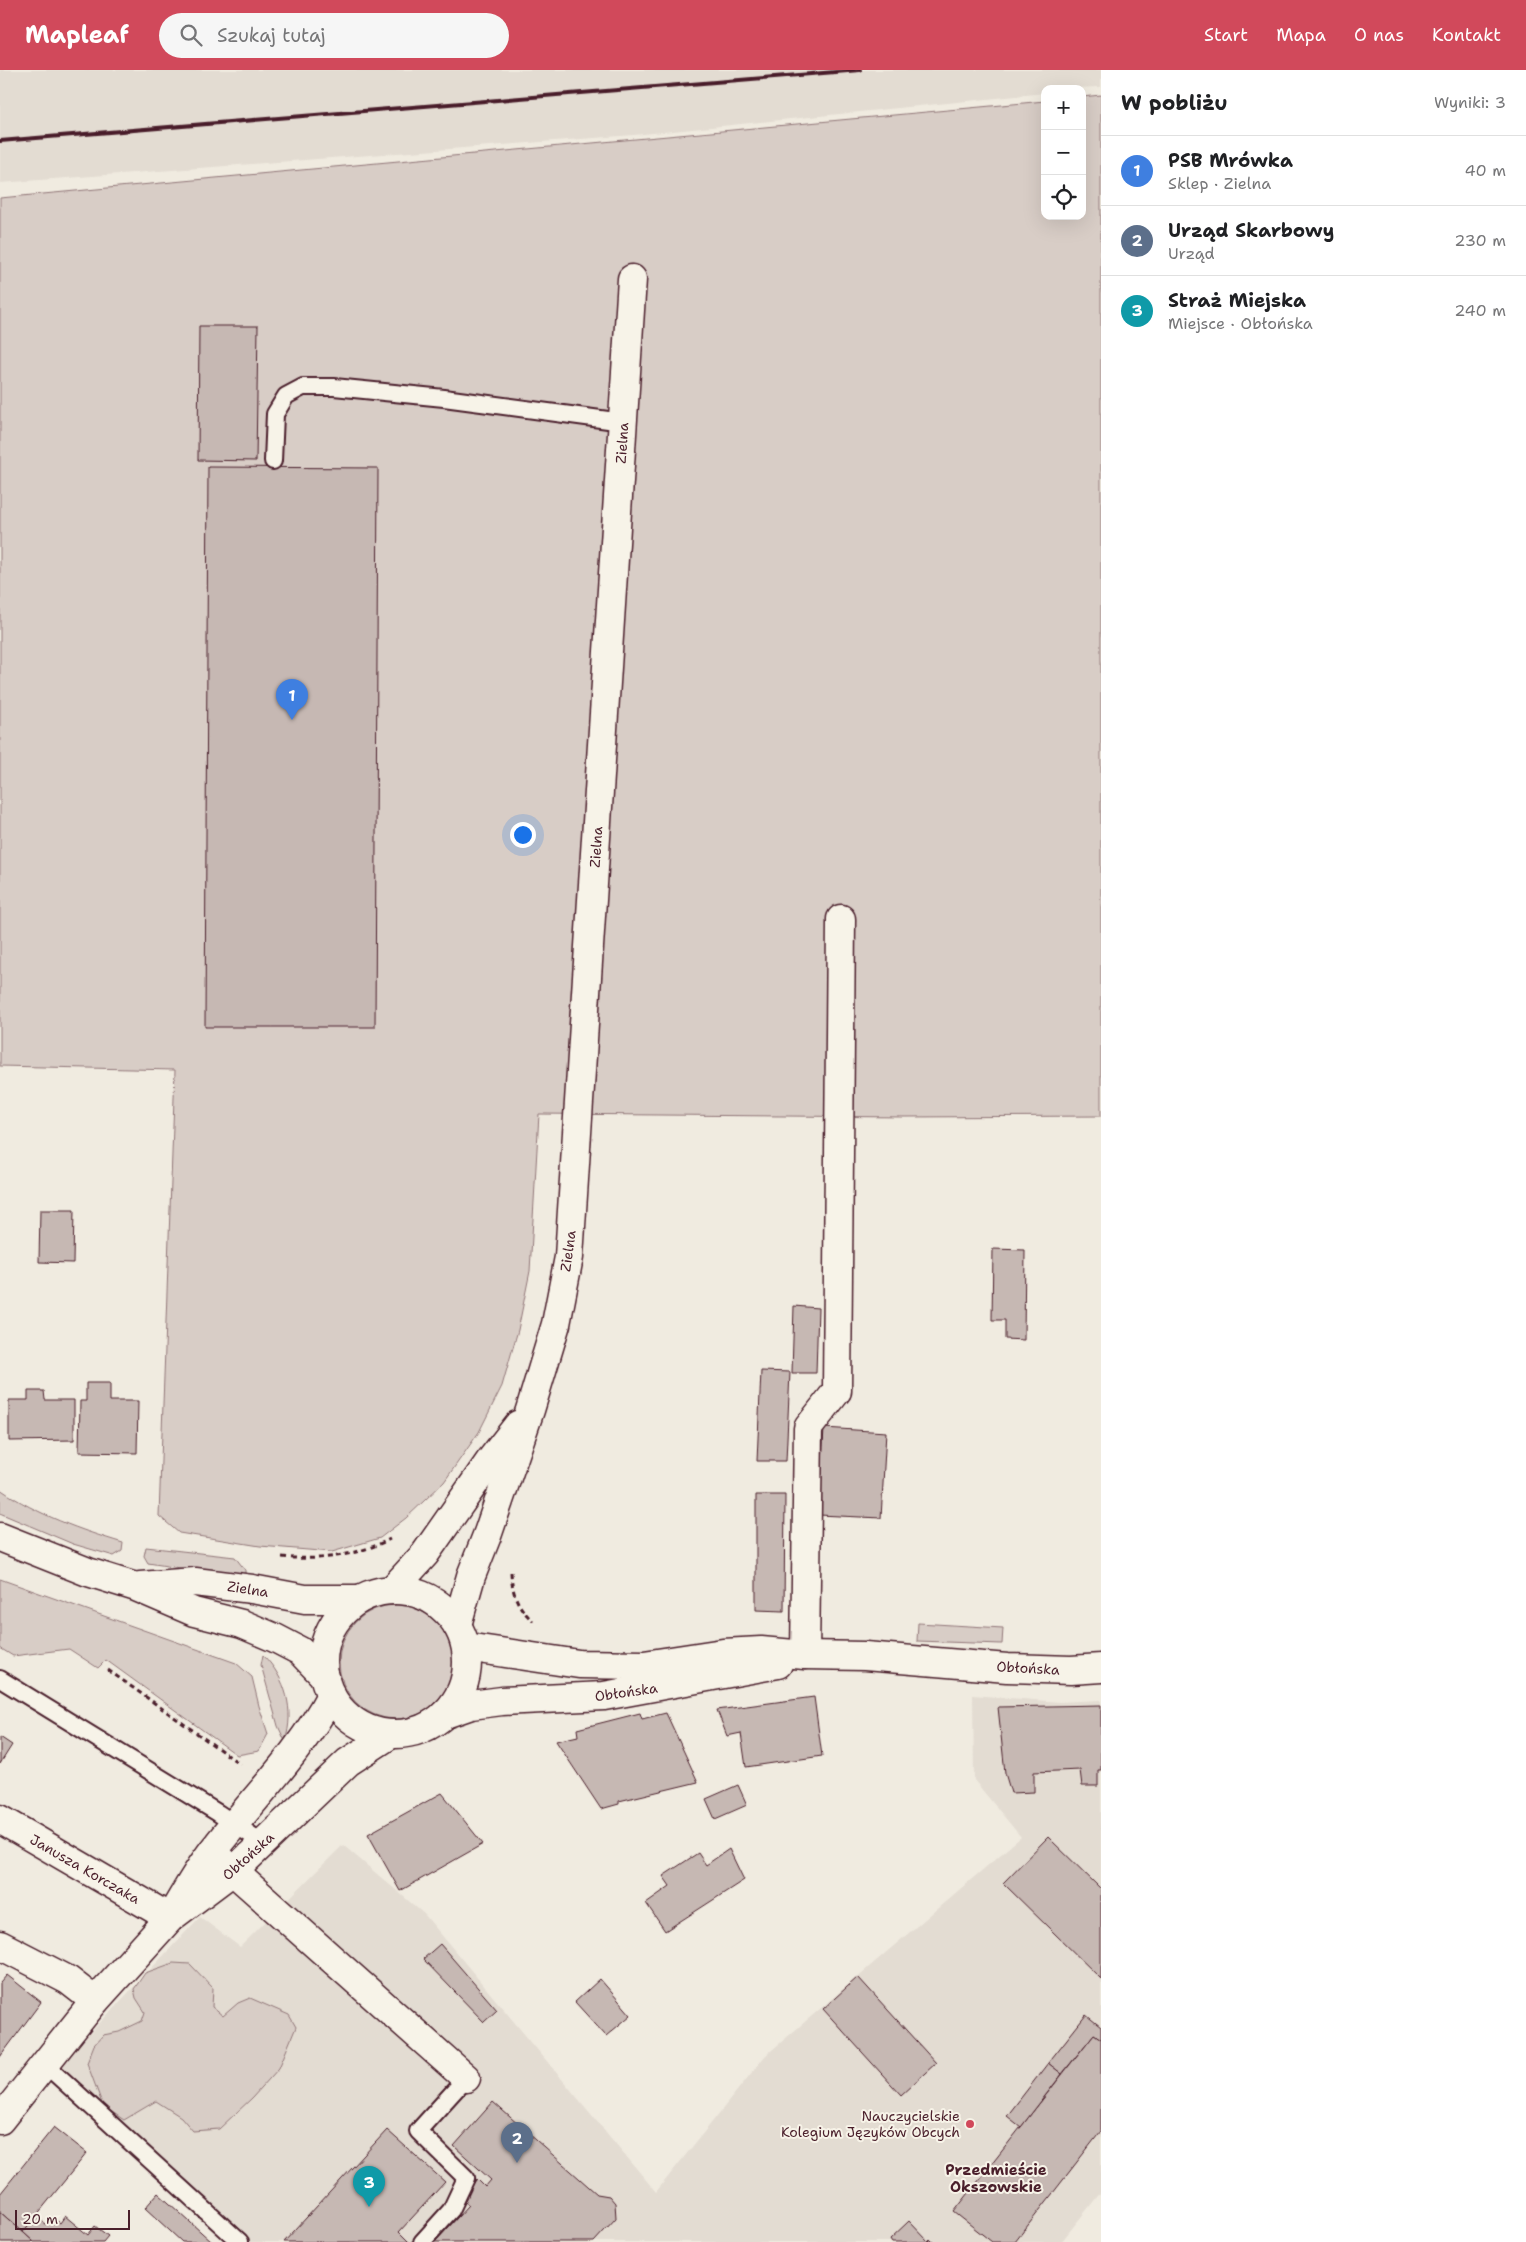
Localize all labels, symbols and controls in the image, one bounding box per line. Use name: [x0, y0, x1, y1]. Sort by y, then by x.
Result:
search box: [159, 13, 509, 58]
text: Mapleaf: [25, 19, 129, 51]
icon: search: [177, 21, 205, 49]
text: Szukaj tutaj: [217, 23, 326, 48]
text: Start: [1204, 23, 1248, 47]
text: Mapa: [1276, 23, 1326, 47]
text: O nas: [1354, 23, 1404, 47]
text: Kontakt: [1432, 23, 1501, 47]
map controls: [1041, 85, 1086, 220]
button: +: [1041, 85, 1086, 130]
text: W pobliżu: [1121, 89, 1228, 117]
text: Wyniki: 3: [1434, 92, 1506, 113]
button: −: [1041, 130, 1086, 175]
text: PSB Mrówka: [1168, 148, 1293, 173]
text: 1: [1133, 160, 1141, 181]
text: 40 m: [1464, 160, 1506, 181]
text: Sklep · Zielna: [1168, 173, 1271, 194]
button: locate: [1041, 175, 1086, 220]
text: Urząd Skarbowy: [1168, 218, 1334, 243]
text: 2: [1131, 230, 1143, 251]
text: 230 m: [1454, 230, 1506, 251]
text: Urząd: [1168, 243, 1215, 264]
text: Straż Miejska: [1168, 288, 1306, 313]
text: 3: [1131, 300, 1143, 321]
text: 240 m: [1454, 300, 1506, 321]
text: Miejsce · Obłońska: [1168, 313, 1313, 334]
street label: Zielna: [612, 421, 632, 464]
pin: 1: [276, 679, 308, 720]
your location: [510, 822, 536, 848]
street label: Zielna: [586, 825, 606, 868]
street label: Zielna: [556, 1229, 580, 1273]
street label: Zielna: [226, 1577, 270, 1601]
street label: Obłońska: [996, 1657, 1060, 1679]
street label: Obłońska: [593, 1679, 659, 1705]
street label: Obłońska: [218, 1828, 278, 1884]
street label: Janusza Korczaka: [27, 1830, 143, 1908]
place label: Nauczycielskie Kolegium Języków Obcych: [781, 2107, 960, 2141]
marker: Nauczycielskie Kolegium Języków Obcych: [964, 2118, 976, 2130]
pin: 2: [501, 2122, 533, 2163]
district label: Przedmieście Okszowskie: [945, 2160, 1047, 2197]
pin: 3: [353, 2166, 385, 2207]
scale bar: [15, 2207, 130, 2230]
text: 20 m: [22, 2210, 58, 2228]

